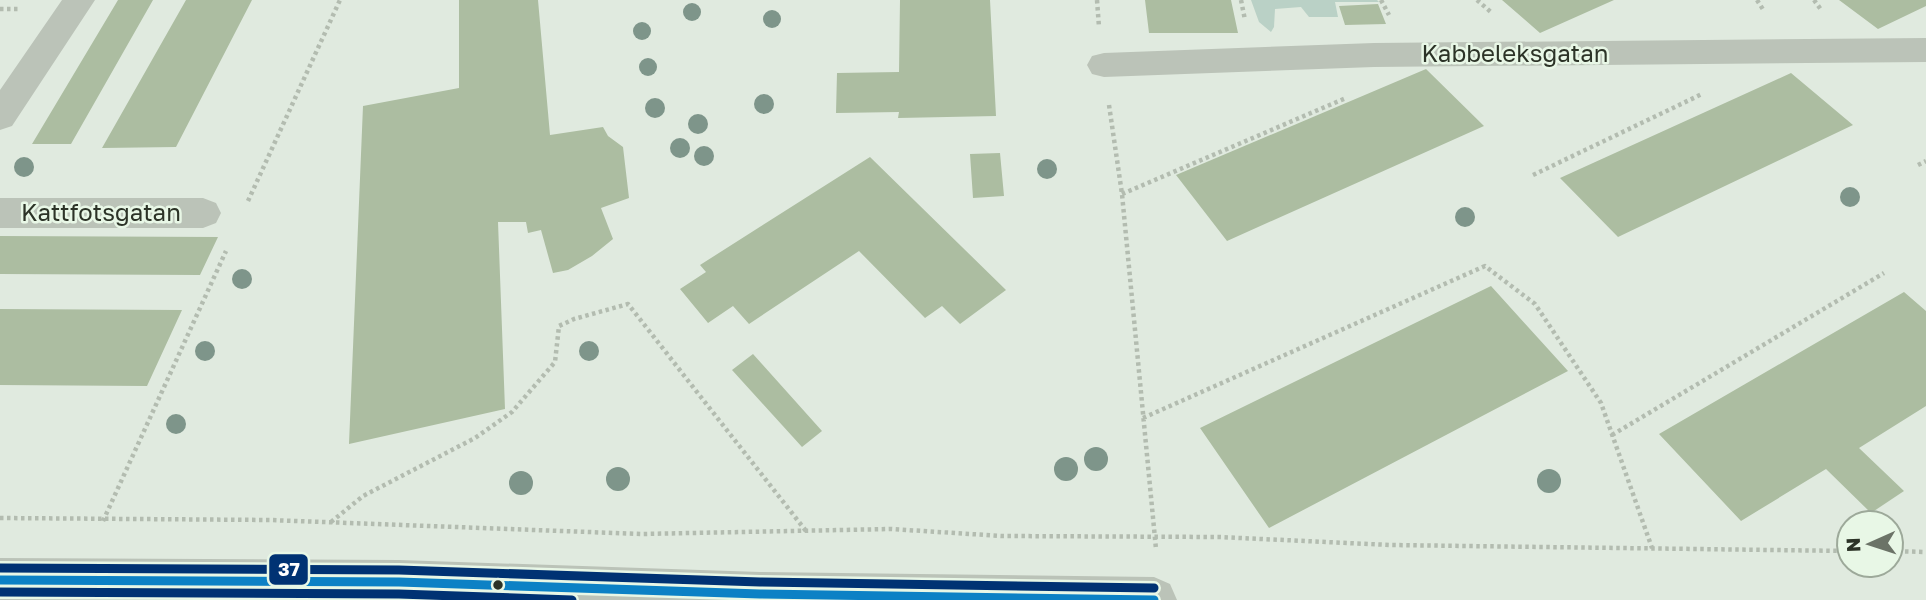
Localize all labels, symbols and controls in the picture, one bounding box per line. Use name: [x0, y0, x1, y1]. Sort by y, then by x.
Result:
street label: Kabbeleksgatan: [1422, 38, 1608, 67]
street label: Kattfotsgatan: [21, 197, 181, 226]
north arrow: [1835, 509, 1905, 579]
text: N: [1841, 537, 1864, 553]
line badge: 37: [268, 553, 309, 586]
text: 37: [278, 557, 300, 580]
unlabelled marker: [491, 578, 505, 592]

